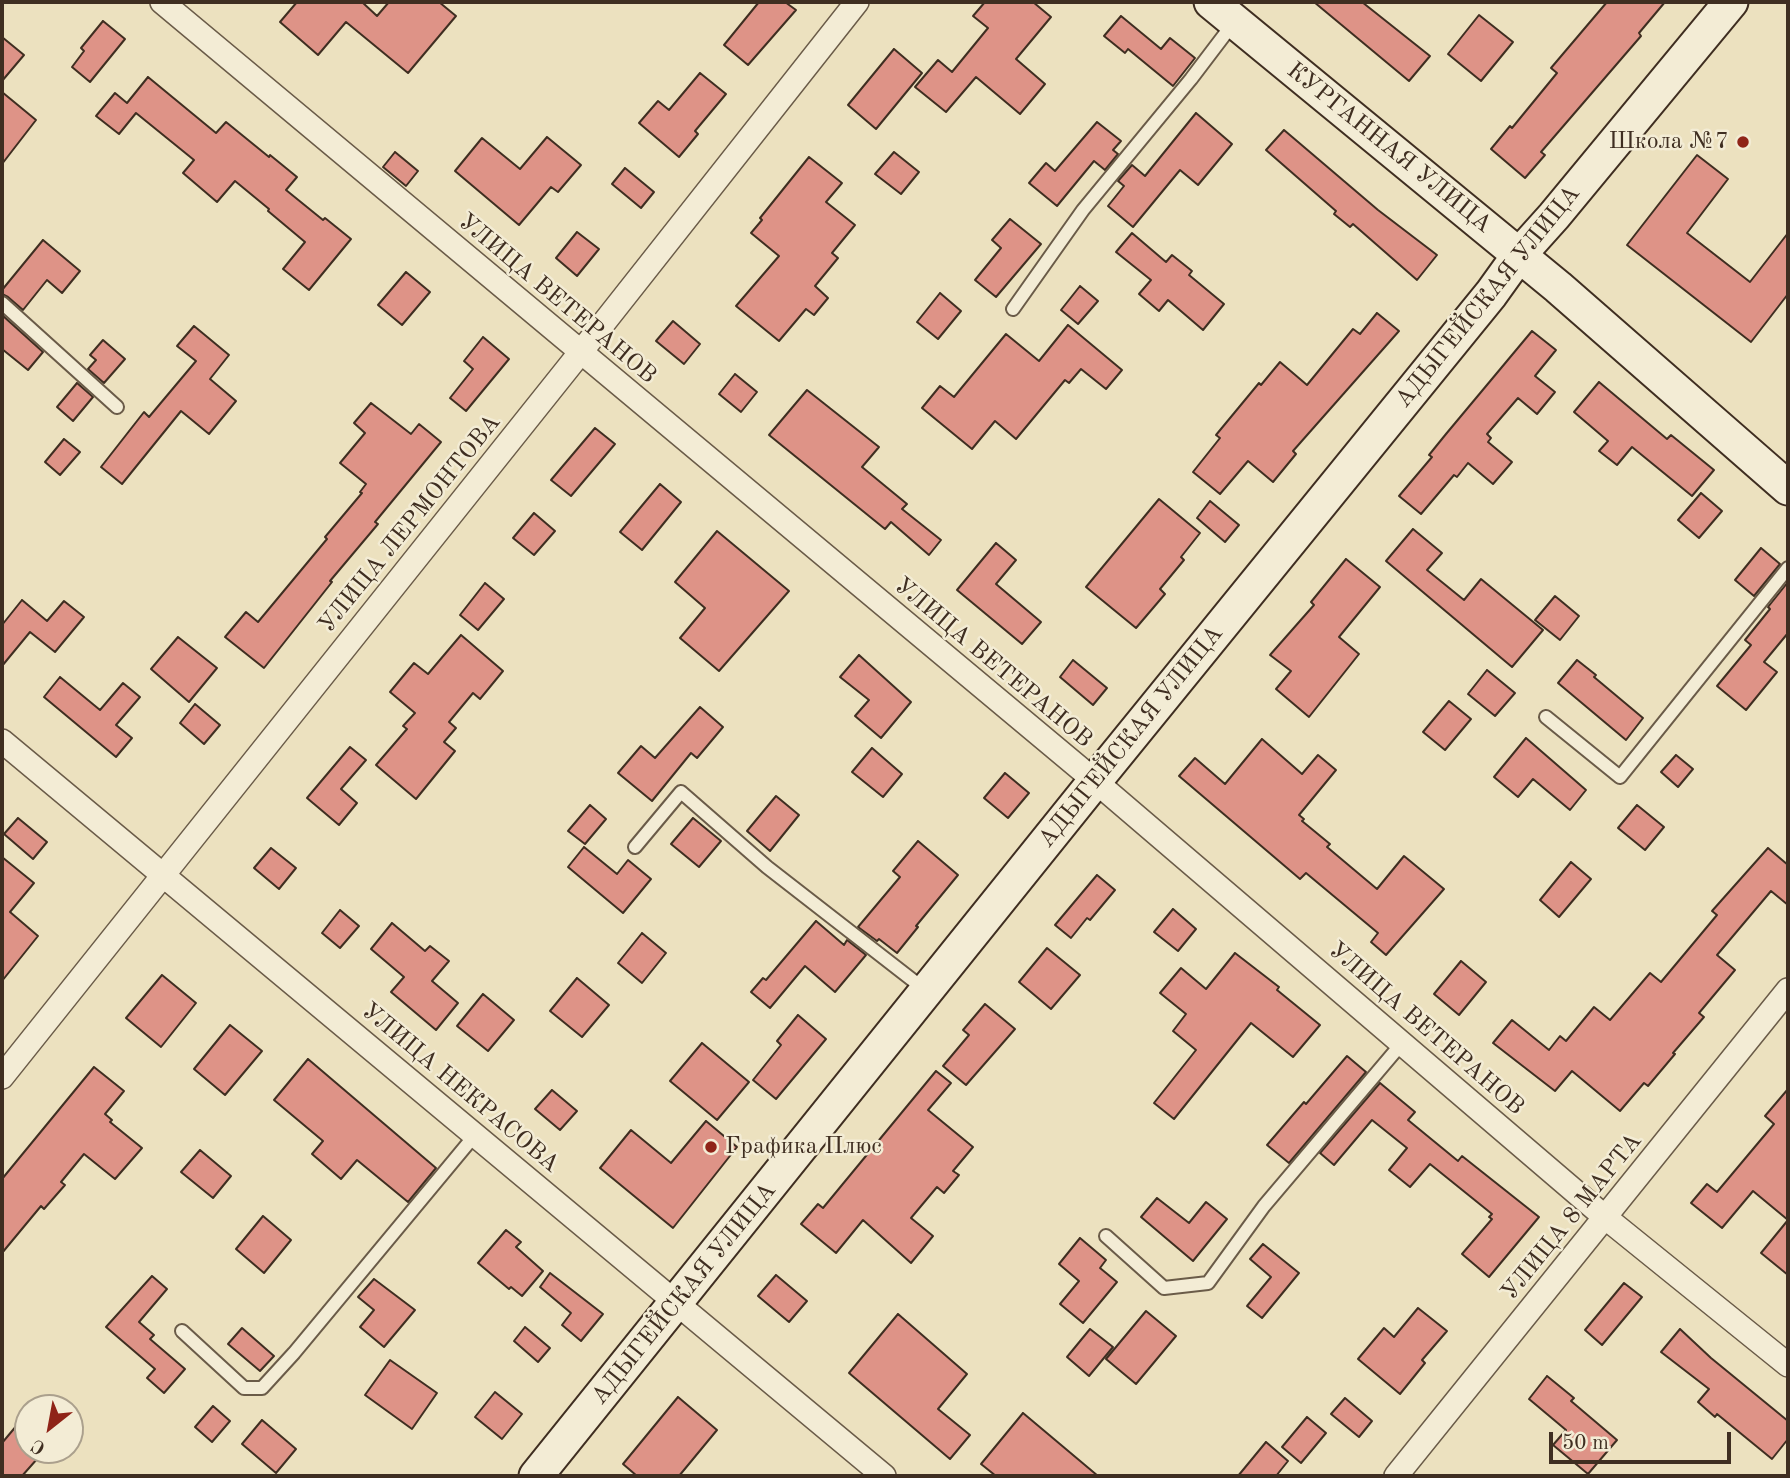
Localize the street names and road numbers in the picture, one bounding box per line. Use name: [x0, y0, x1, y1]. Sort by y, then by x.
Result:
street label: КУРГАННАЯ УЛИЦА: [1281, 56, 1497, 240]
street label: АДЫГЕЙСКАЯ УЛИЦА: [1389, 180, 1587, 414]
street label: УЛИЦА ВЕТЕРАНОВ: [452, 208, 662, 390]
street label: УЛИЦА ЛЕРМОНТОВА: [313, 409, 507, 639]
street label: УЛИЦА ВЕТЕРАНОВ: [888, 572, 1098, 754]
street label: АДЫГЕЙСКАЯ УЛИЦА: [1032, 620, 1230, 854]
street label: УЛИЦА ВЕТЕРАНОВ: [1322, 936, 1530, 1122]
street label: УЛИЦА НЕКРАСОВА: [355, 997, 565, 1179]
street label: УЛИЦА 8 МАРТА: [1496, 1128, 1648, 1306]
street label: АДЫГЕЙСКАЯ УЛИЦА: [585, 1177, 783, 1411]

